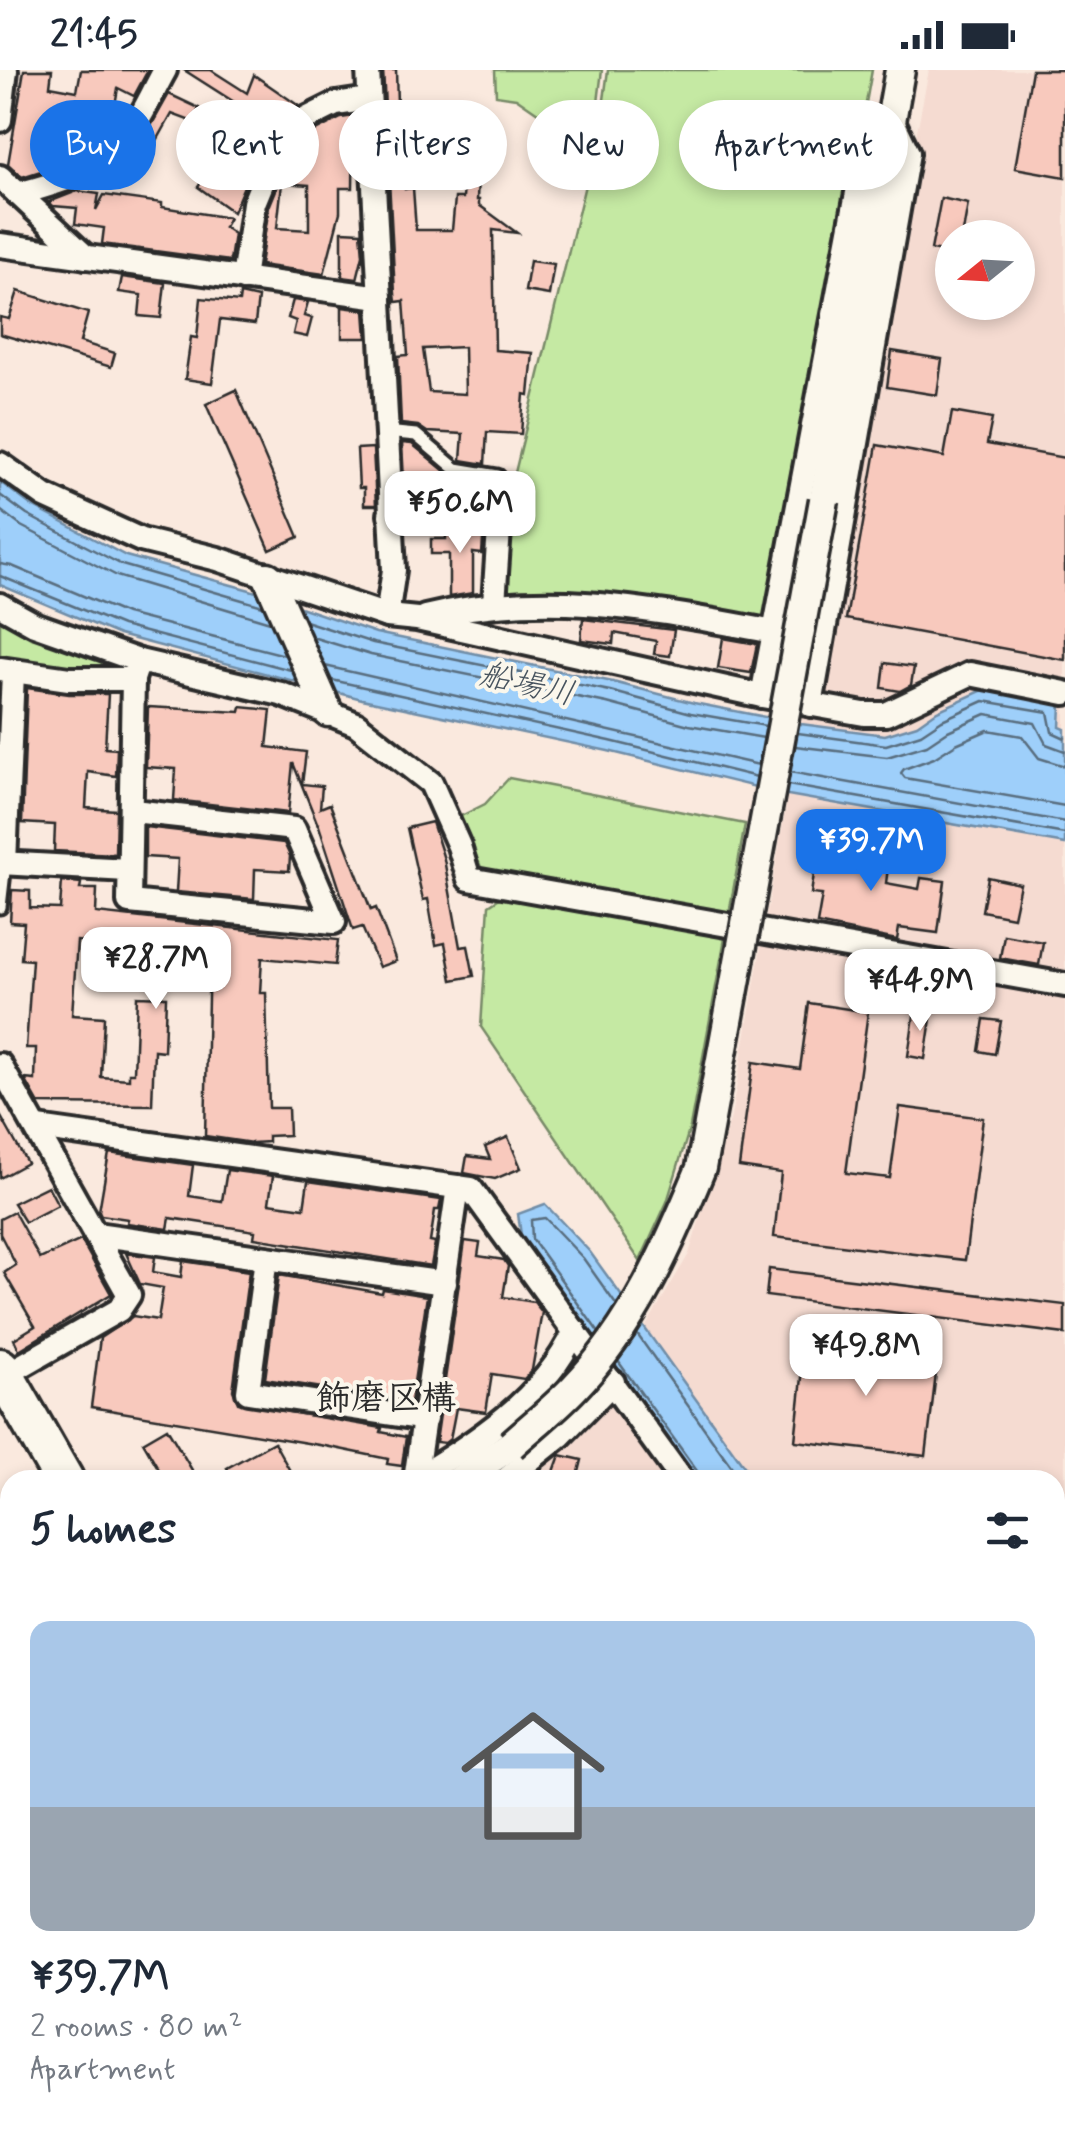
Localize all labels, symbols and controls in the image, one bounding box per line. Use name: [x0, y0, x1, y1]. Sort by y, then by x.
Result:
text: 21:45: [50, 11, 137, 60]
chip: Buy: [30, 100, 156, 190]
chip: Rent: [176, 100, 319, 190]
chip: Filters: [339, 100, 507, 190]
chip: New: [527, 100, 659, 190]
chip: Apartment: [679, 100, 908, 190]
north arrow: [935, 220, 1035, 320]
map controls: [935, 220, 1035, 320]
pin: ¥50.6M: [379, 471, 541, 556]
text: ¥50.6M: [406, 482, 514, 524]
water label: 船場川: [475, 654, 579, 716]
pin: ¥39.7M: [790, 809, 952, 894]
text: ¥39.7M: [818, 820, 924, 862]
pin: ¥28.7M: [75, 927, 237, 1012]
text: ¥28.7M: [103, 938, 209, 980]
pin: ¥44.9M: [839, 949, 1001, 1034]
text: ¥44.9M: [867, 960, 973, 1002]
pin: ¥49.8M: [785, 1314, 947, 1399]
text: ¥49.8M: [812, 1325, 920, 1367]
district label: 飾磨区構: [316, 1376, 456, 1422]
text: 5 homes: [30, 1503, 176, 1558]
icon: filters: [980, 1503, 1035, 1558]
icon: home: [443, 1686, 623, 1866]
text: ¥39.7M: [30, 1951, 169, 2006]
text: 2 rooms · 80 m²: [30, 2006, 243, 2048]
text: Apartment: [30, 2048, 175, 2090]

